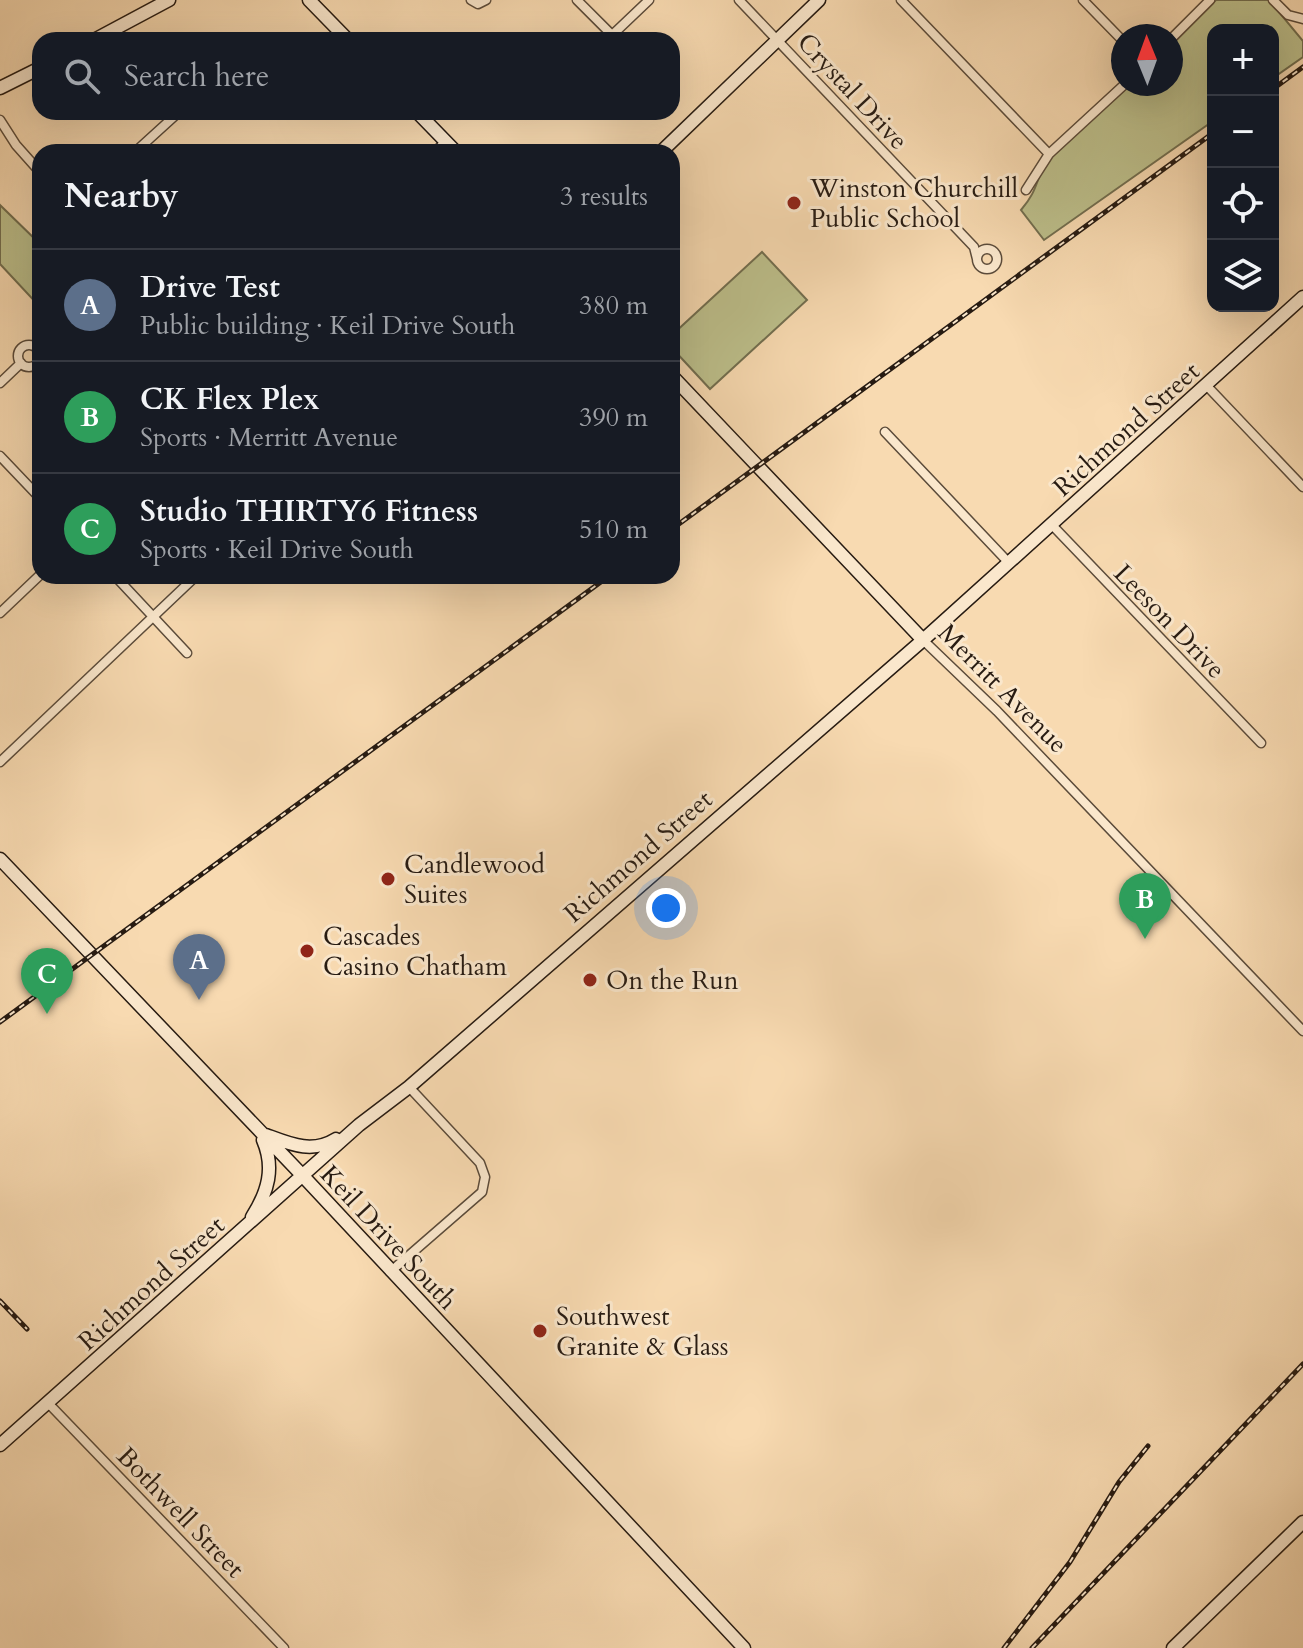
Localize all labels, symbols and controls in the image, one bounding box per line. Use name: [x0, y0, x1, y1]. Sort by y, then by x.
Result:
north arrow: [1111, 24, 1183, 96]
map controls: [1207, 24, 1279, 312]
button: +: [1207, 24, 1279, 96]
street label: Crystal Drive: [789, 25, 916, 157]
search box: [32, 32, 680, 120]
icon: search: [60, 54, 104, 98]
text: Search here: [124, 56, 269, 97]
button: −: [1207, 96, 1279, 168]
button: locate: [1207, 168, 1279, 240]
place label: Winston Churchill Public School: [809, 171, 1018, 236]
text: Nearby: [64, 173, 179, 219]
text: 3 results: [560, 179, 648, 214]
marker: Winston Churchill Public School: [785, 194, 803, 212]
button: layers: [1207, 240, 1279, 312]
text: Drive Test: [140, 267, 280, 308]
text: A: [80, 288, 100, 323]
text: 380 m: [579, 288, 648, 323]
text: Public building · Keil Drive South: [140, 308, 515, 343]
street label: Richmond Street: [1046, 354, 1207, 504]
text: CK Flex Plex: [140, 379, 320, 420]
text: B: [81, 400, 99, 435]
text: 390 m: [579, 400, 648, 435]
text: Sports · Merritt Avenue: [140, 420, 398, 455]
text: Studio THIRTY6 Fitness: [140, 491, 478, 532]
text: C: [80, 512, 100, 547]
text: 510 m: [579, 512, 648, 547]
text: Sports · Keil Drive South: [140, 532, 414, 567]
street label: Leeson Drive: [1106, 556, 1233, 686]
street label: Merritt Avenue: [930, 616, 1075, 761]
street label: Richmond Street: [557, 782, 720, 930]
place label: Candlewood Suites: [404, 847, 545, 912]
marker: Candlewood Suites: [379, 870, 397, 888]
pin: B: [1119, 873, 1171, 939]
your location: [646, 888, 686, 928]
place label: Cascades Casino Chatham: [323, 919, 507, 984]
pin: A: [173, 934, 225, 1000]
marker: Cascades Casino Chatham: [298, 942, 316, 960]
pin: C: [21, 948, 73, 1014]
place label: On the Run: [606, 963, 739, 998]
marker: On the Run: [581, 971, 599, 989]
street label: Keil Drive South: [312, 1157, 465, 1317]
street label: Richmond Street: [71, 1208, 232, 1358]
place label: Southwest Granite & Glass: [556, 1299, 729, 1364]
marker: Southwest Granite & Glass: [531, 1322, 549, 1340]
street label: Bothwell Street: [109, 1439, 252, 1586]

